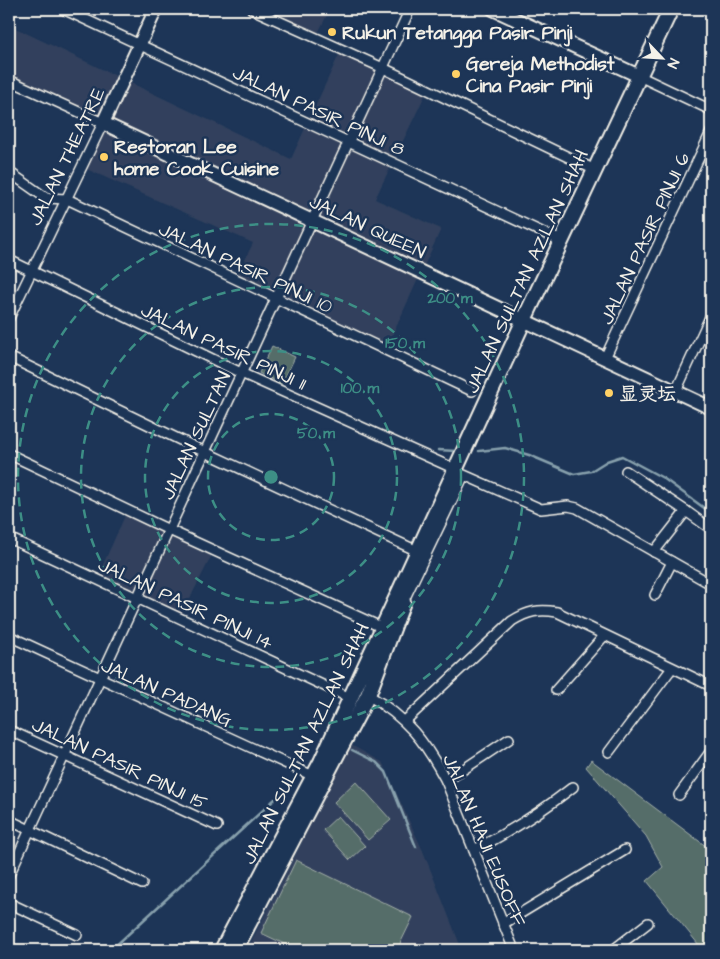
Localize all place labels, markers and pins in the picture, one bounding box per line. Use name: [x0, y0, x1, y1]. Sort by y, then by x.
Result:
place label: Rukun Tetangga Pasir Pinji: [342, 20, 573, 48]
marker: Rukun Tetangga Pasir Pinji: [326, 26, 338, 38]
place label: Gereja Methodist Cina Pasir Pinji: [466, 51, 615, 100]
marker: Gereja Methodist Cina Pasir Pinji: [450, 68, 462, 80]
place label: Restoran Lee home Cook Cuisine: [114, 134, 280, 183]
marker: Restoran Lee home Cook Cuisine: [98, 151, 110, 163]
place label: 显灵坛: [619, 381, 676, 408]
marker: 显灵坛: [603, 387, 615, 399]
centre of rings: [262, 468, 280, 486]

